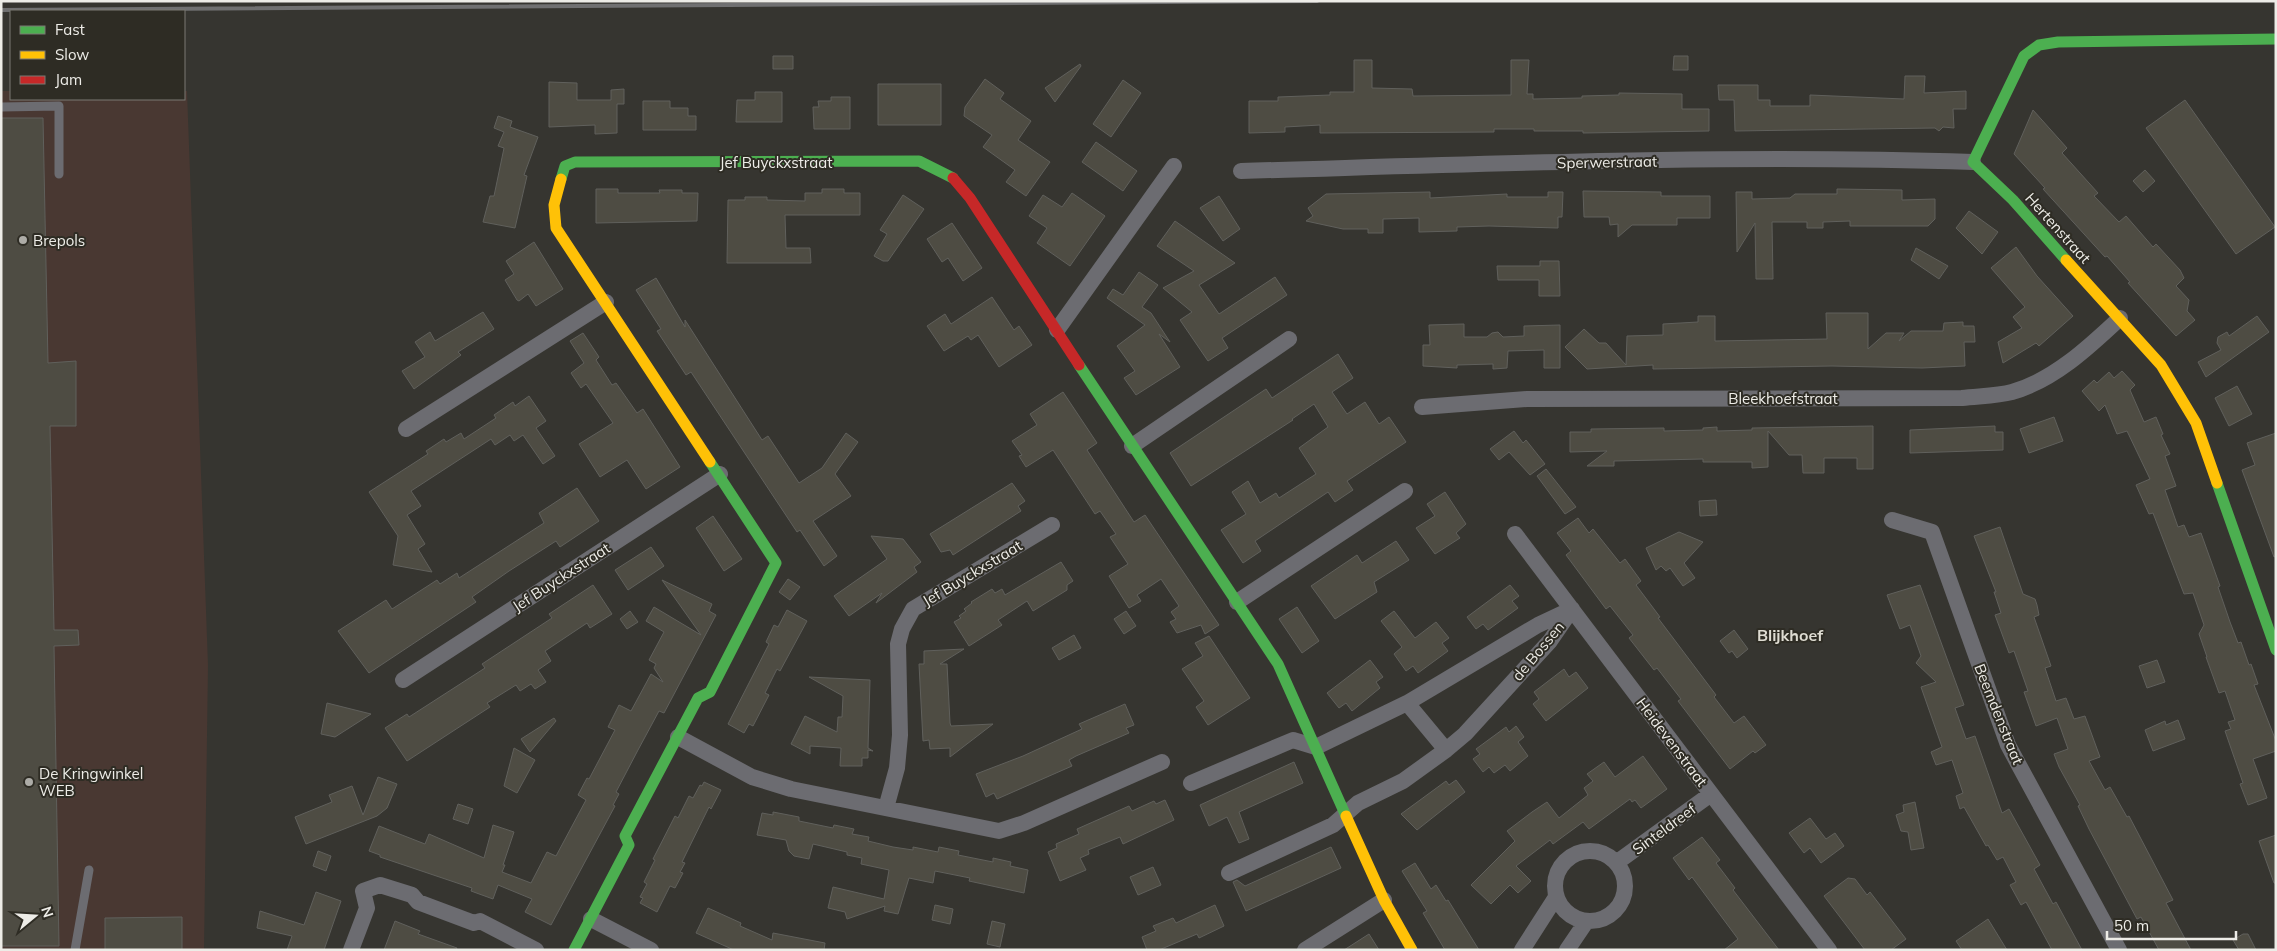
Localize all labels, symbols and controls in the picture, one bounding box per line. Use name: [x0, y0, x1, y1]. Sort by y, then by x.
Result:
legend: [10, 10, 185, 100]
text: Fast: [55, 20, 85, 39]
text: Slow: [55, 45, 89, 64]
text: Jam: [55, 70, 82, 89]
street label: Sperwerstraat: [1557, 152, 1657, 172]
street label: Jef Buyckxstraat: [720, 153, 832, 172]
street label: Hertenstraat: [2021, 189, 2095, 267]
place label: Brepols: [33, 231, 85, 250]
marker: Brepols: [17, 234, 29, 246]
street label: Bleekhoefstraat: [1728, 389, 1838, 408]
street label: Jef Buyckxstraat: [919, 536, 1025, 610]
street label: Jef Buyckxstraat: [509, 538, 613, 616]
street label: de Bossen: [1508, 617, 1568, 685]
district label: Blijkhoef: [1757, 625, 1824, 645]
street label: Beemdenstraat: [1970, 661, 2028, 767]
street label: Heidevenstraat: [1632, 694, 1712, 790]
place label: De Kringwinkel WEB: [39, 764, 143, 800]
marker: De Kringwinkel WEB: [23, 776, 35, 788]
street label: Sinteldreef: [1628, 799, 1700, 859]
north arrow: [10, 891, 60, 941]
text: N: [37, 904, 58, 920]
scale bar: [2107, 908, 2236, 940]
text: 50 m: [2114, 916, 2149, 935]

